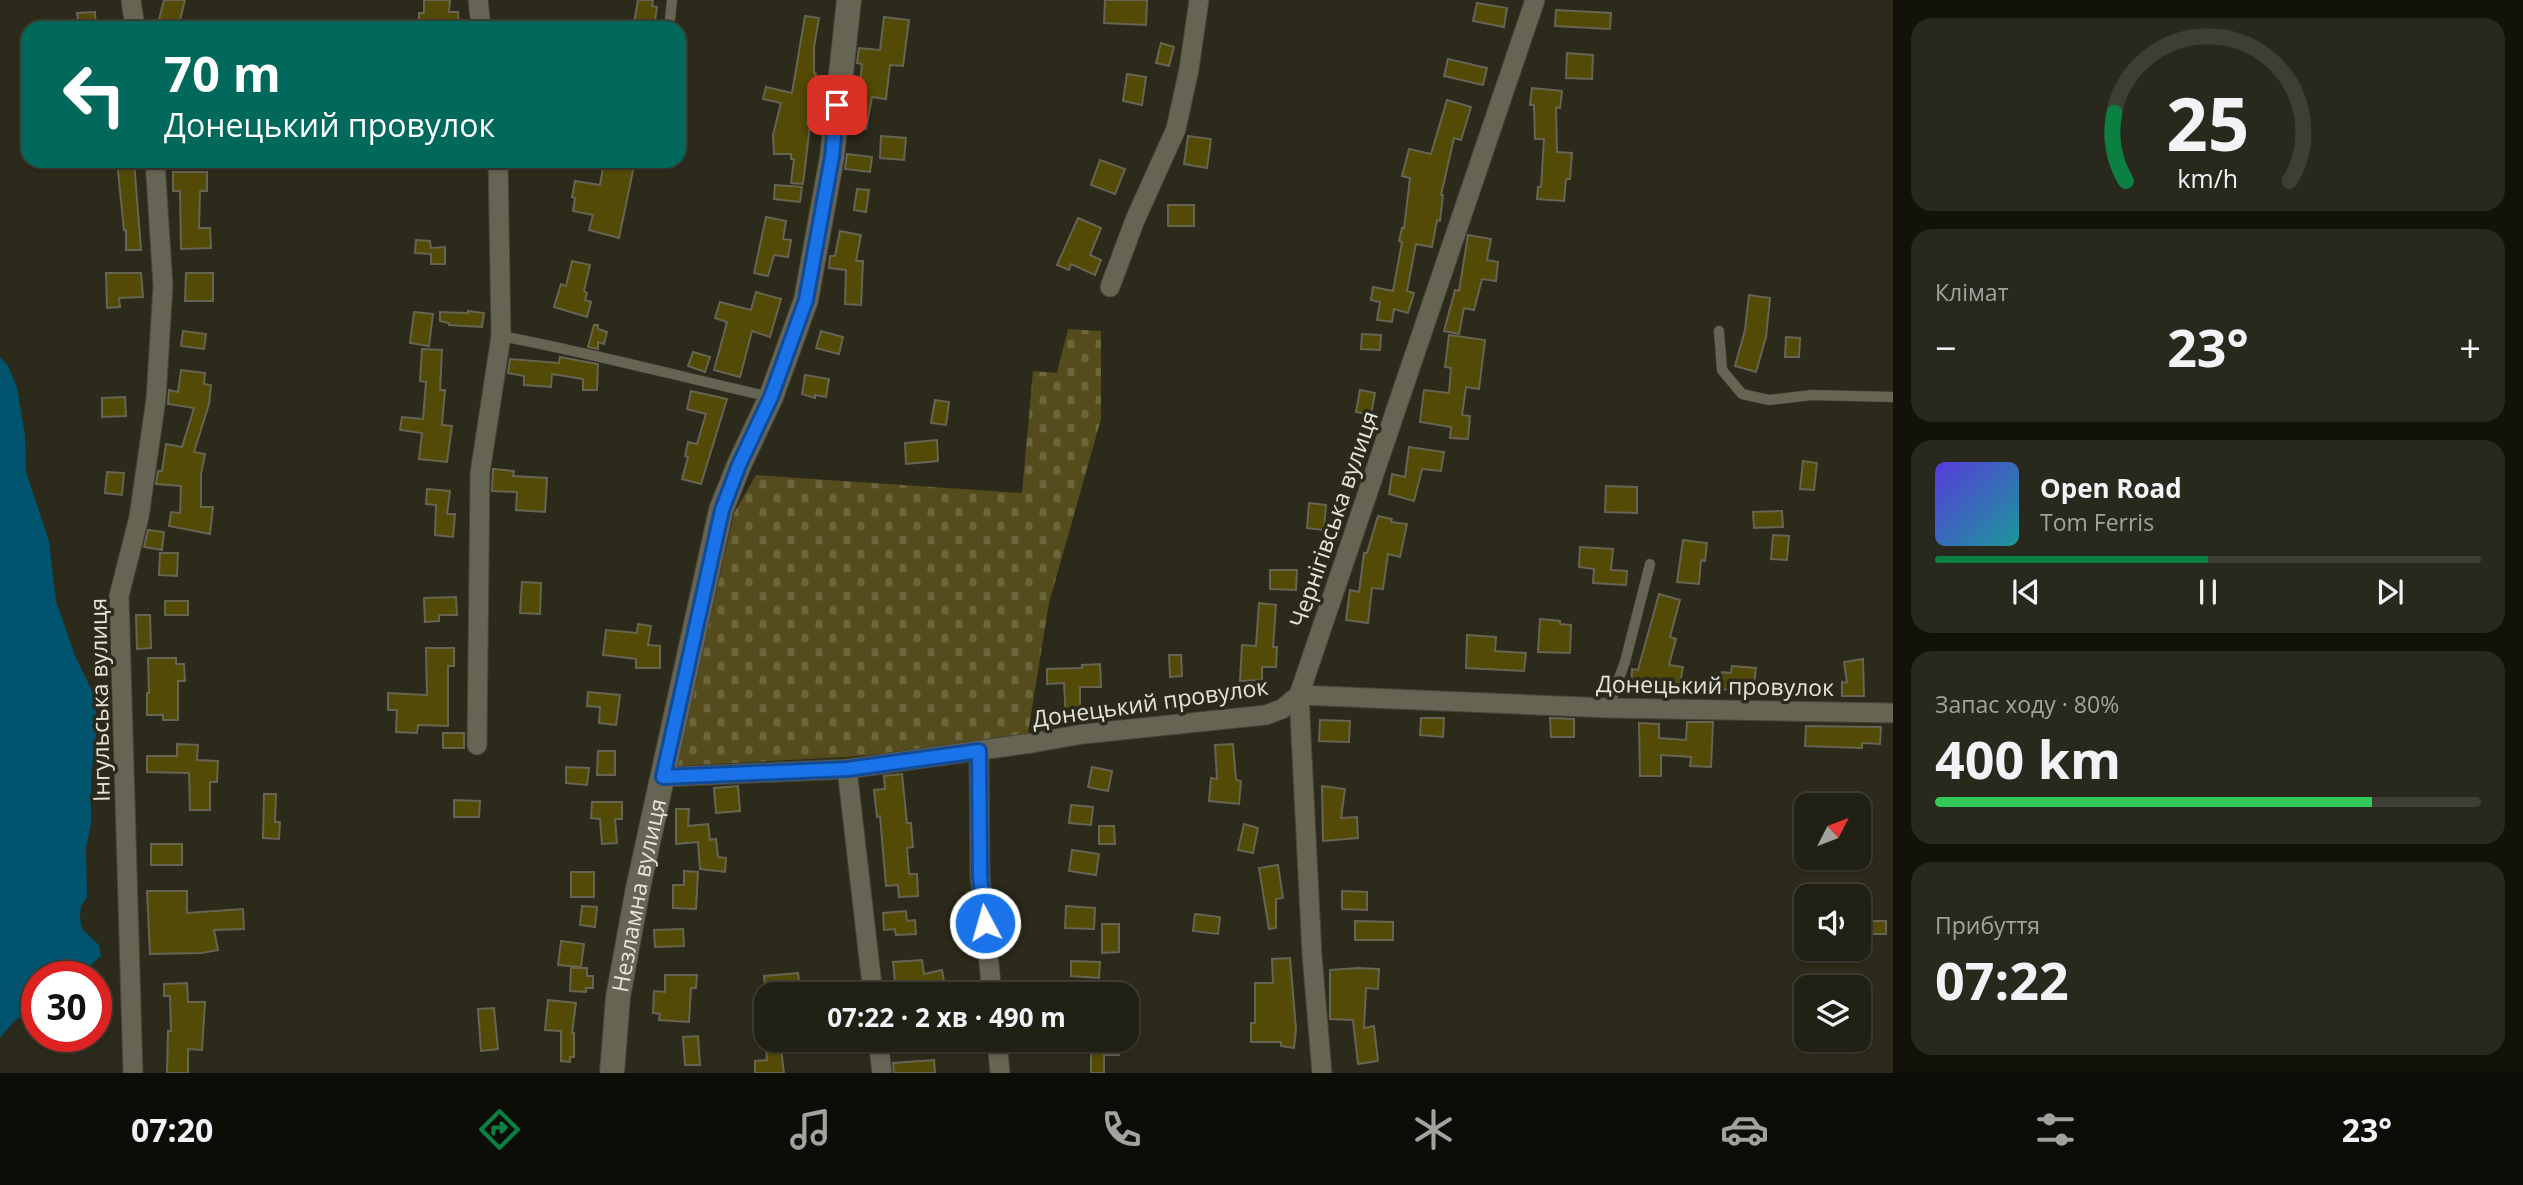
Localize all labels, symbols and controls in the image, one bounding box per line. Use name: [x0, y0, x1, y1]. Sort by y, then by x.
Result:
text: 70 m: [164, 40, 281, 106]
icon: left: [49, 49, 140, 140]
text: 25: [2166, 73, 2250, 172]
pin: [807, 75, 867, 135]
icon: arrive: [818, 86, 856, 124]
text: Донецький провулок: [164, 103, 495, 146]
text: km/h: [2178, 160, 2238, 194]
text: Клімат: [1935, 276, 2008, 308]
text: 23°: [2167, 311, 2249, 382]
text: −: [1935, 321, 1957, 373]
text: +: [2459, 321, 2481, 373]
street label: Чернігівська вулиця: [1281, 406, 1385, 632]
text: Open Road: [2040, 470, 2182, 506]
text: Tom Ferris: [2040, 506, 2154, 538]
icon: previous: [2007, 573, 2045, 611]
icon: pause: [2189, 573, 2227, 611]
icon: next: [2371, 573, 2409, 611]
street label: Інгульська вулиця: [81, 598, 117, 802]
street label: Донецький провулок: [1596, 667, 1834, 703]
street label: Донецький провулок: [1030, 670, 1270, 734]
text: Запас ходу · 80%: [1935, 688, 2119, 720]
text: 400 km: [1935, 723, 2121, 794]
north arrow: [1794, 793, 1871, 870]
map controls: [1794, 793, 1871, 1052]
street label: Незламна вулиця: [603, 795, 673, 995]
button: sound: [1794, 884, 1871, 961]
position arrow: [948, 886, 1022, 960]
text: Прибуття: [1935, 909, 2040, 941]
text: 07:22: [1935, 944, 2069, 1015]
speed limit sign: 30: [21, 961, 112, 1052]
button: layers: [1794, 975, 1871, 1052]
text: 07:22 · 2 хв · 490 m: [827, 999, 1066, 1035]
icon: directions: [475, 1105, 524, 1154]
icon: music: [786, 1105, 835, 1154]
icon: phone: [1097, 1105, 1146, 1154]
icon: climate: [1409, 1105, 1458, 1154]
icon: car: [1720, 1105, 1769, 1154]
icon: filters: [2031, 1105, 2080, 1154]
text: 07:20: [131, 1108, 213, 1151]
text: 23°: [2342, 1108, 2392, 1151]

